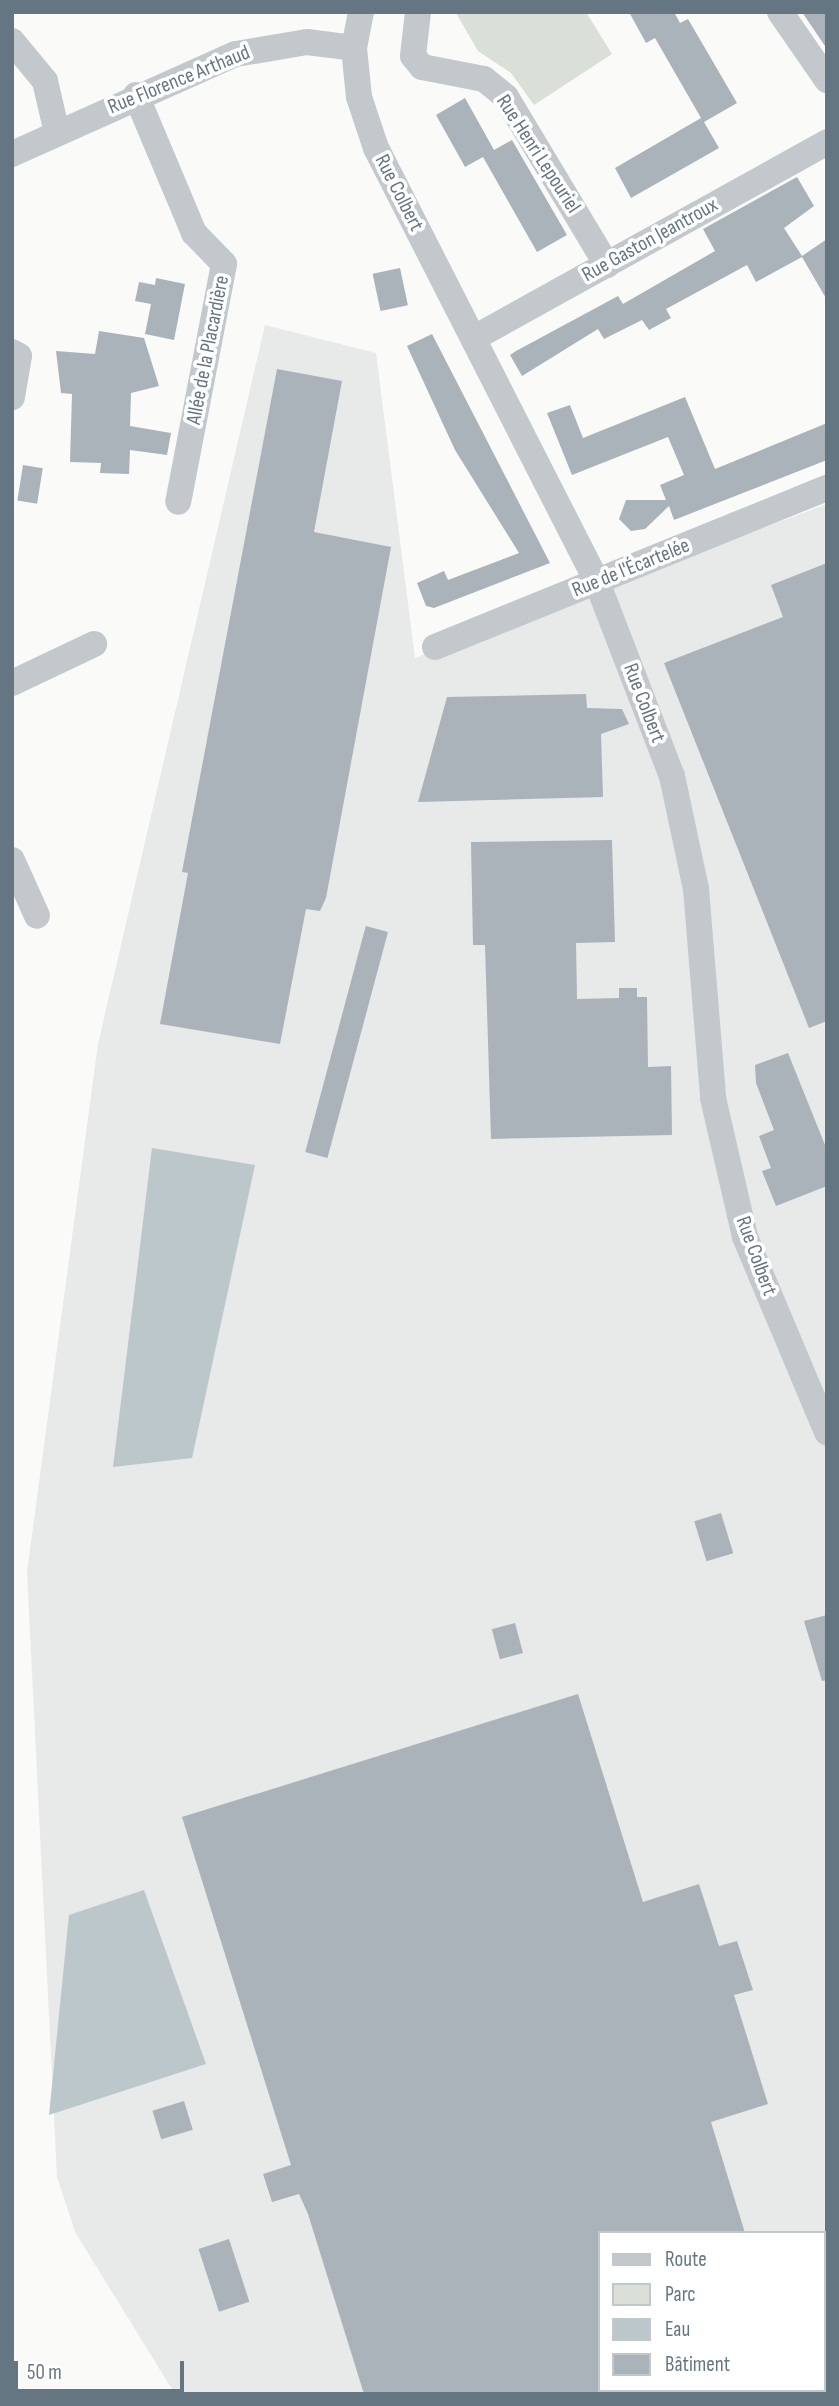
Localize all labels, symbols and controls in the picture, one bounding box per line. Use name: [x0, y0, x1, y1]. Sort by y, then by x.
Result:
street label: Rue Florence Arthaud: [104, 40, 254, 120]
street label: Rue Henri Lepouriel: [490, 90, 586, 218]
street label: Rue Colbert: [369, 150, 429, 236]
street label: Rue Gaston Jeantroux: [578, 192, 722, 288]
street label: Allée de la Placardière: [181, 273, 235, 427]
street label: Rue de l'Écartelée: [569, 533, 693, 603]
street label: Rue Colbert: [617, 660, 671, 746]
street label: Rue Colbert: [730, 1213, 782, 1299]
legend: [598, 2231, 825, 2392]
text: Route: [665, 2247, 707, 2272]
text: Parc: [665, 2282, 696, 2307]
text: Eau: [665, 2317, 690, 2342]
scale bar: [18, 2346, 187, 2390]
text: Bâtiment: [665, 2352, 730, 2377]
text: 50 m: [27, 2360, 62, 2385]

